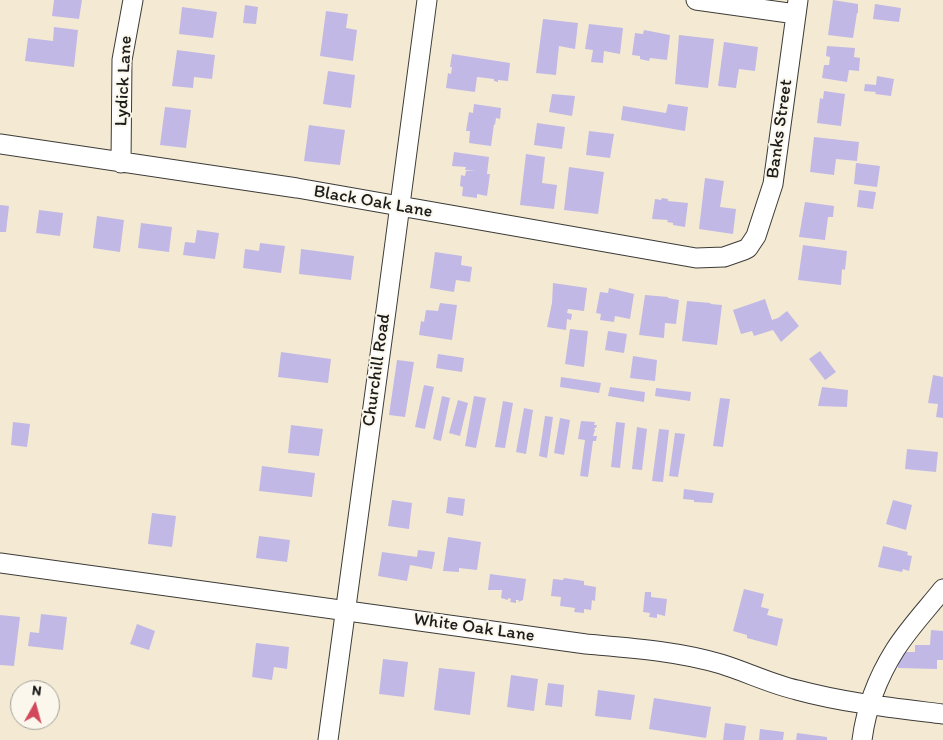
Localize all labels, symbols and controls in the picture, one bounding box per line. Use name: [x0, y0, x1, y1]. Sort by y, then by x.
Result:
street label: Lydick Lane: [111, 35, 137, 127]
street label: Banks Street: [762, 78, 798, 180]
street label: Black Oak Lane: [312, 181, 434, 223]
street label: Churchill Road: [358, 312, 396, 428]
street label: White Oak Lane: [412, 609, 536, 647]
north arrow: [10, 680, 60, 730]
text: N: [31, 682, 42, 700]

